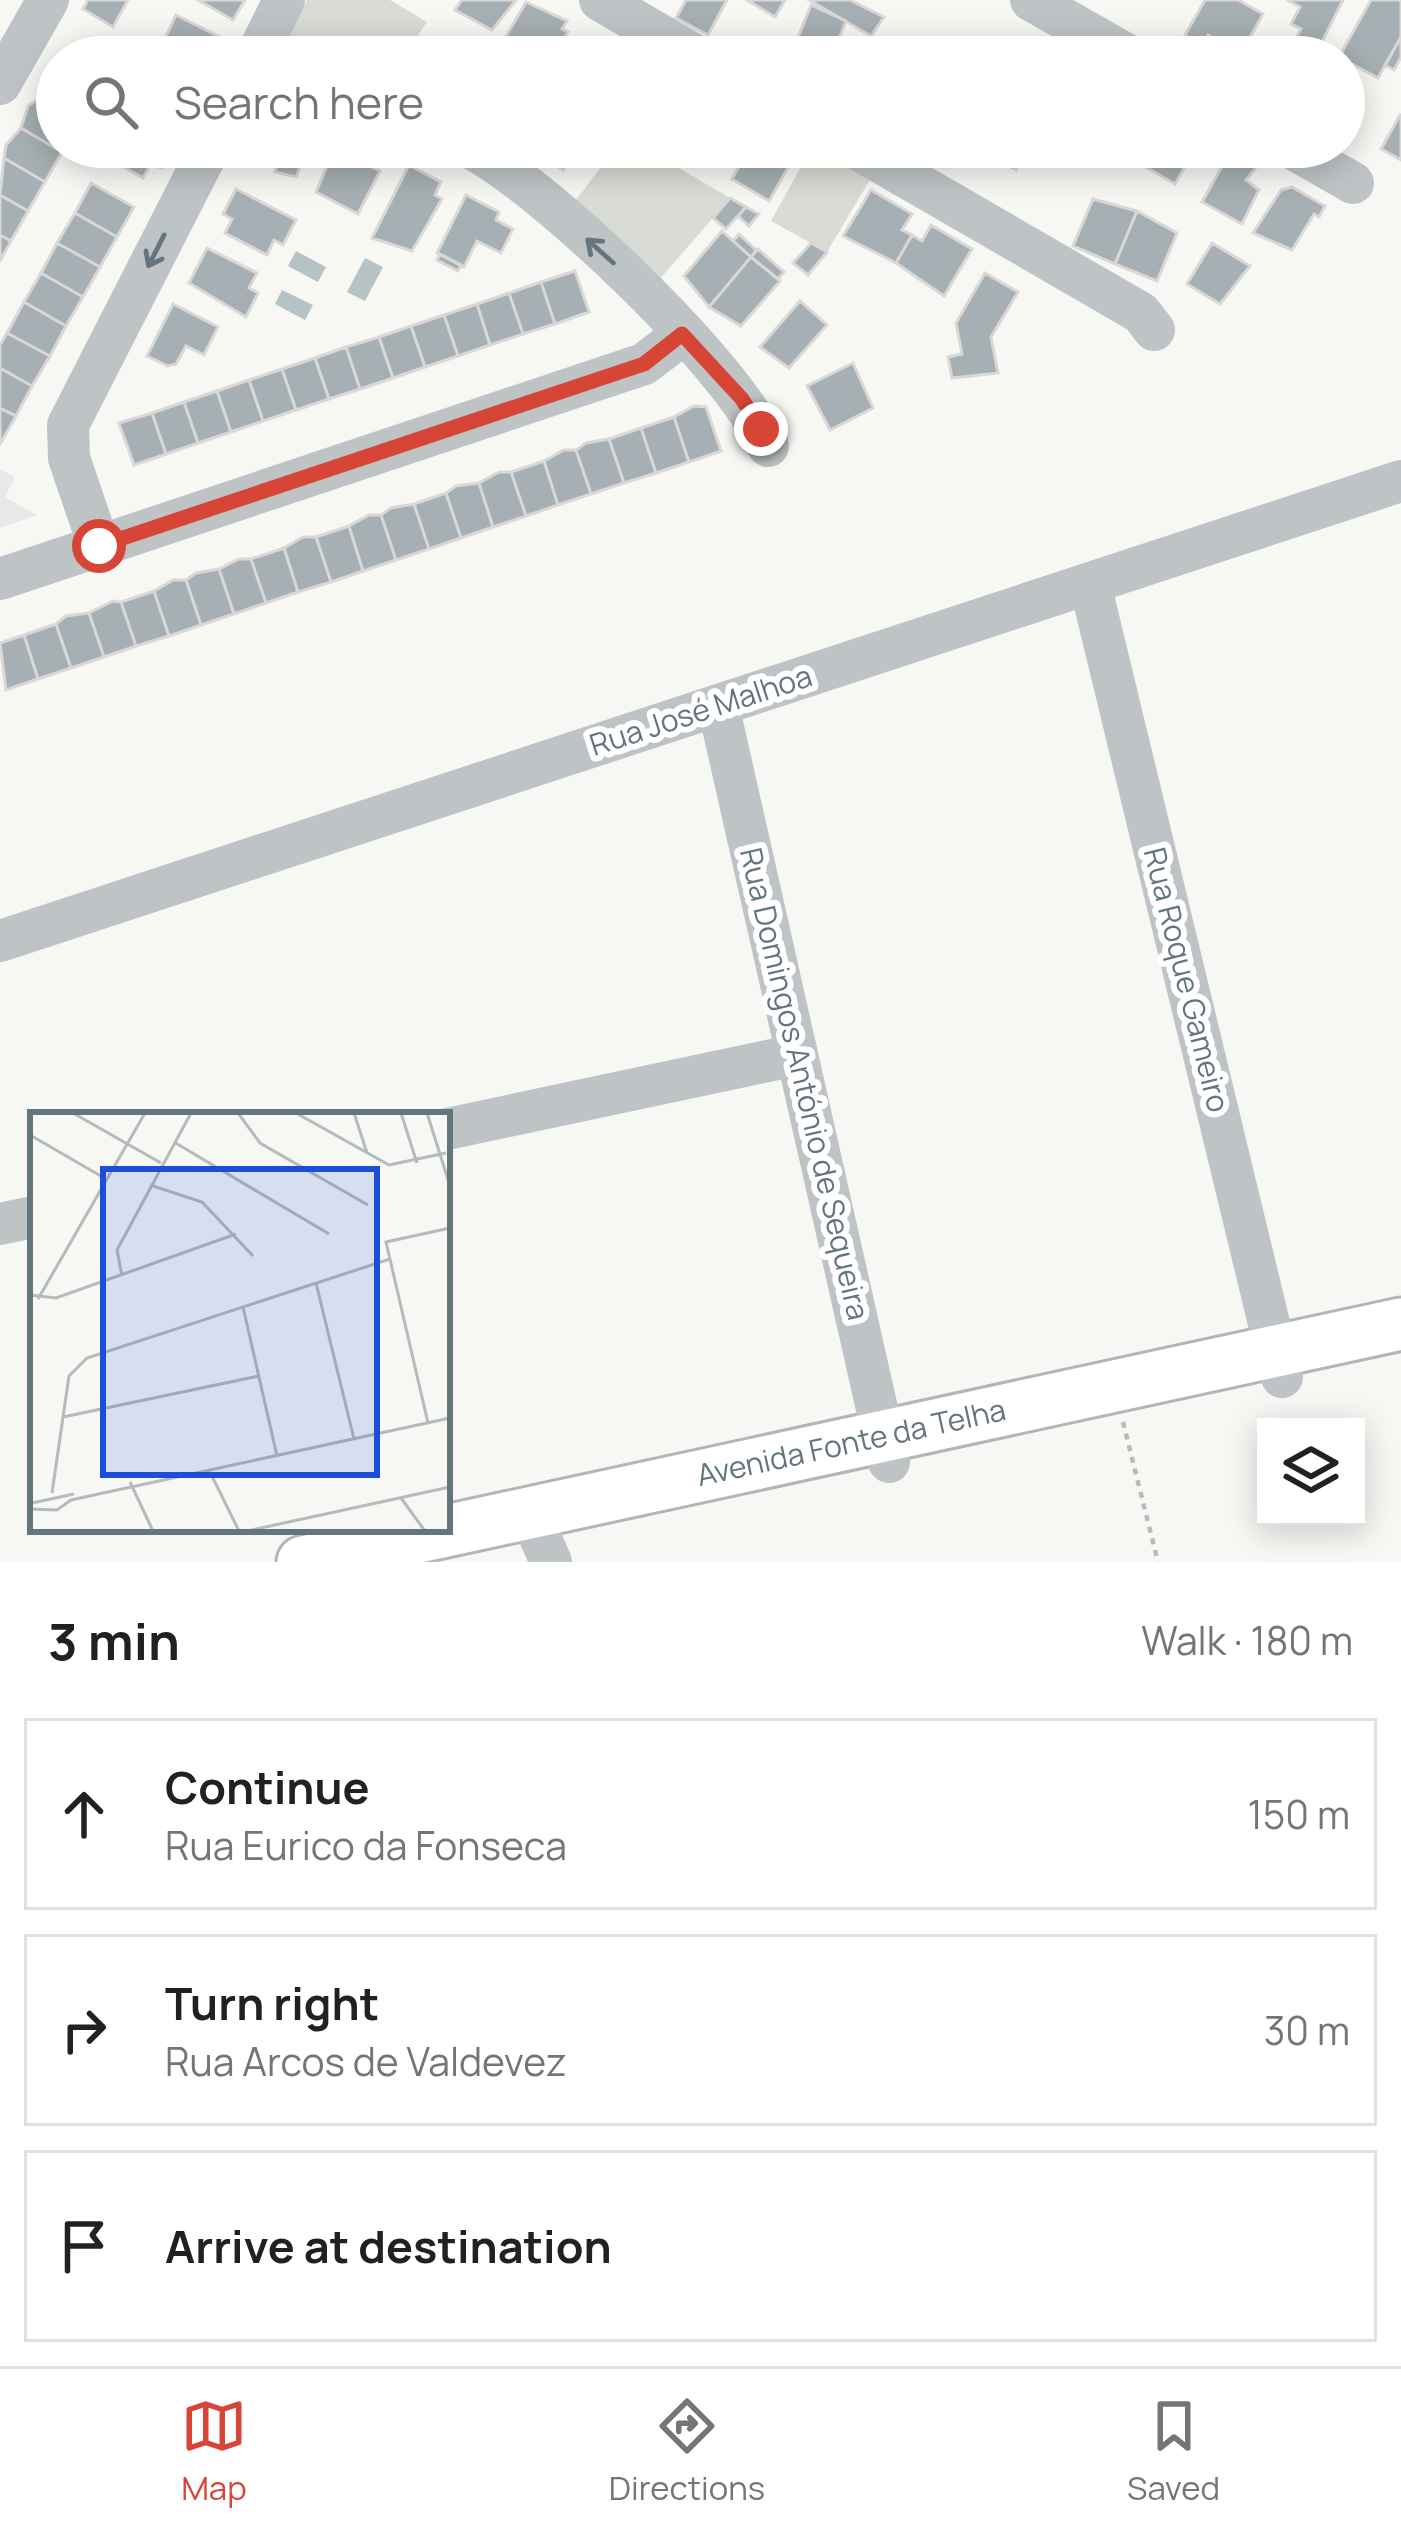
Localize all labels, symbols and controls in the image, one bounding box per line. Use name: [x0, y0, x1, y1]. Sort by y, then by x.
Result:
search box: [36, 36, 1365, 168]
icon: search: [78, 69, 144, 135]
text: Search here: [174, 71, 424, 133]
one-way arrow: [144, 233, 167, 268]
one-way arrow: [586, 238, 616, 265]
route end: [734, 402, 788, 456]
route start: [72, 519, 126, 573]
street label: Rua José Malhoa: [584, 654, 817, 765]
street label: Rua Domingos António de Sequeira: [731, 843, 880, 1324]
street label: Rua Roque Gameiro: [1135, 843, 1240, 1116]
inset map: [30, 1112, 450, 1532]
street label: Avenida Fonte da Telha: [693, 1388, 1009, 1495]
map controls: [1257, 1418, 1365, 1526]
button: layers: [1257, 1418, 1365, 1526]
text: 3 min: [48, 1606, 180, 1675]
text: Walk · 180 m: [1141, 1613, 1353, 1667]
text: Continue: [165, 1756, 370, 1818]
icon: ahead: [51, 1781, 117, 1847]
text: 150 m: [1248, 1787, 1350, 1841]
text: Rua Eurico da Fonseca: [165, 1818, 567, 1872]
text: Turn right: [165, 1972, 379, 2034]
icon: right: [51, 1997, 117, 2063]
text: 30 m: [1264, 2003, 1350, 2057]
text: Rua Arcos de Valdevez: [165, 2034, 567, 2088]
icon: arrive: [51, 2213, 117, 2279]
text: Arrive at destination: [165, 2215, 612, 2277]
tab: Map: [181, 2393, 247, 2510]
tab: Directions: [609, 2393, 765, 2510]
tab: Saved: [1127, 2393, 1220, 2510]

